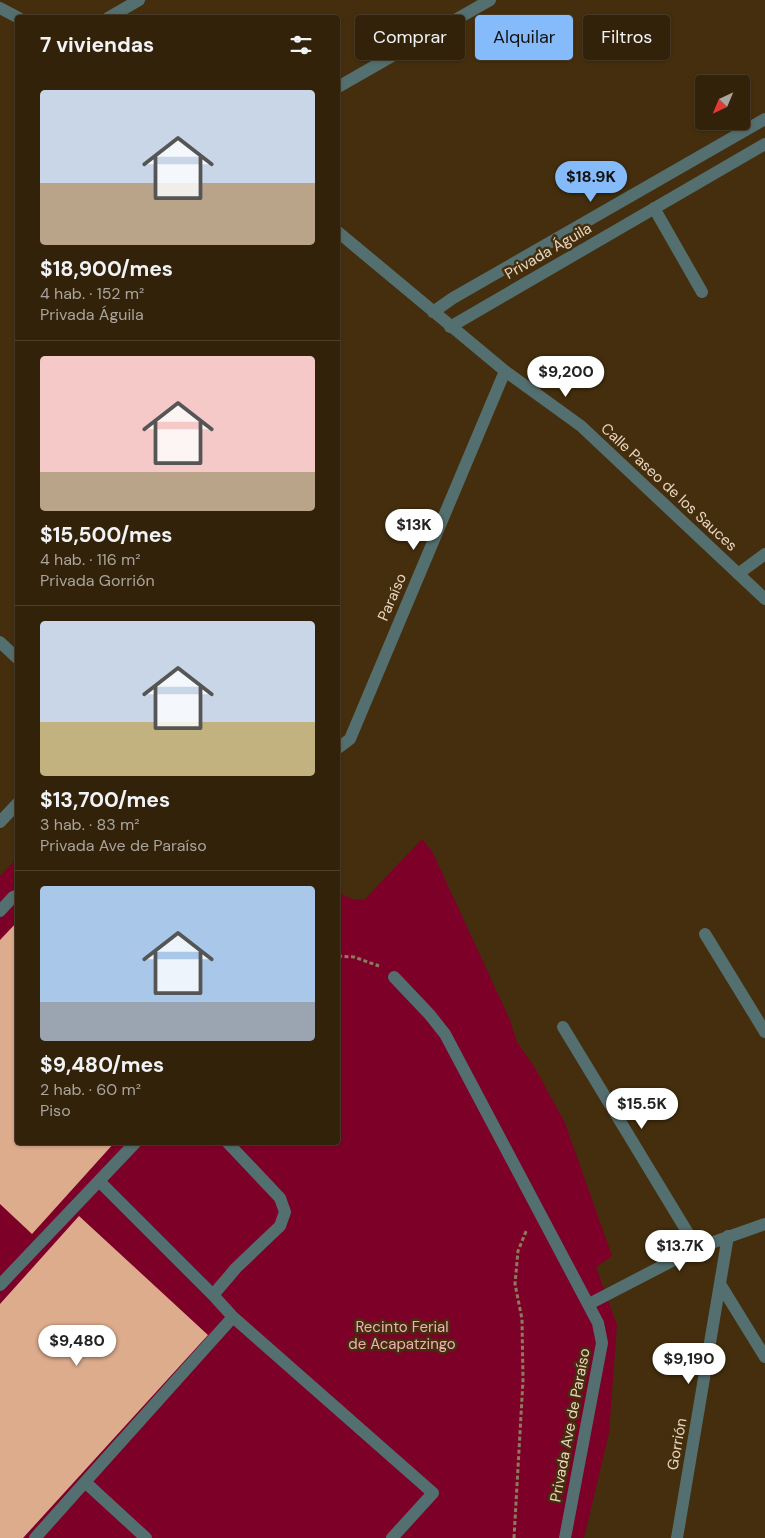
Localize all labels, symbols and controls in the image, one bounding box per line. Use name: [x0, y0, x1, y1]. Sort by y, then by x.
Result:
chip: Comprar: [355, 15, 465, 60]
chip: Alquilar: [475, 15, 573, 60]
chip: Filtros: [583, 15, 670, 60]
text: 7 viviendas: [40, 31, 154, 59]
icon: filters: [287, 31, 315, 59]
north arrow: [695, 75, 750, 130]
map controls: [695, 75, 750, 130]
icon: home: [133, 123, 223, 213]
pin: $18.9K: [550, 160, 632, 203]
text: $18.9K: [566, 166, 616, 187]
street label: Privada Águila: [501, 218, 595, 284]
text: $18,900/mes: [40, 255, 173, 283]
text: 4 hab. · 152 m²: [40, 283, 144, 304]
text: Privada Águila: [40, 304, 144, 325]
pin: $9,200: [525, 356, 607, 398]
text: $9,200: [538, 361, 594, 382]
icon: home: [133, 388, 223, 478]
street label: Calle Paseo de los Sauces: [597, 419, 741, 555]
pin: $13K: [384, 508, 444, 551]
text: $13K: [396, 514, 432, 535]
text: $15,500/mes: [40, 521, 173, 549]
text: 4 hab. · 116 m²: [40, 549, 141, 570]
text: Privada Gorrión: [40, 570, 155, 591]
street label: Paraíso: [373, 570, 411, 624]
icon: home: [133, 653, 223, 743]
text: $13,700/mes: [40, 786, 170, 814]
text: 3 hab. · 83 m²: [40, 814, 139, 835]
text: Privada Ave de Paraíso: [40, 835, 207, 856]
icon: home: [133, 918, 223, 1008]
text: $9,480/mes: [40, 1051, 164, 1079]
text: 2 hab. · 60 m²: [40, 1079, 141, 1100]
pin: $15.5K: [601, 1088, 683, 1130]
text: $15.5K: [617, 1093, 667, 1114]
text: Piso: [40, 1100, 71, 1121]
pin: $13.7K: [639, 1230, 721, 1272]
text: $13.7K: [656, 1235, 704, 1256]
park label: Recinto Ferial de Acapatzingo: [348, 1317, 456, 1354]
pin: $9,480: [36, 1324, 118, 1367]
text: $9,480: [49, 1330, 105, 1351]
pin: $9,190: [648, 1342, 730, 1385]
street label: Privada Ave de Paraíso: [545, 1346, 595, 1504]
text: $9,190: [663, 1348, 715, 1369]
street label: Gorrión: [663, 1416, 691, 1472]

